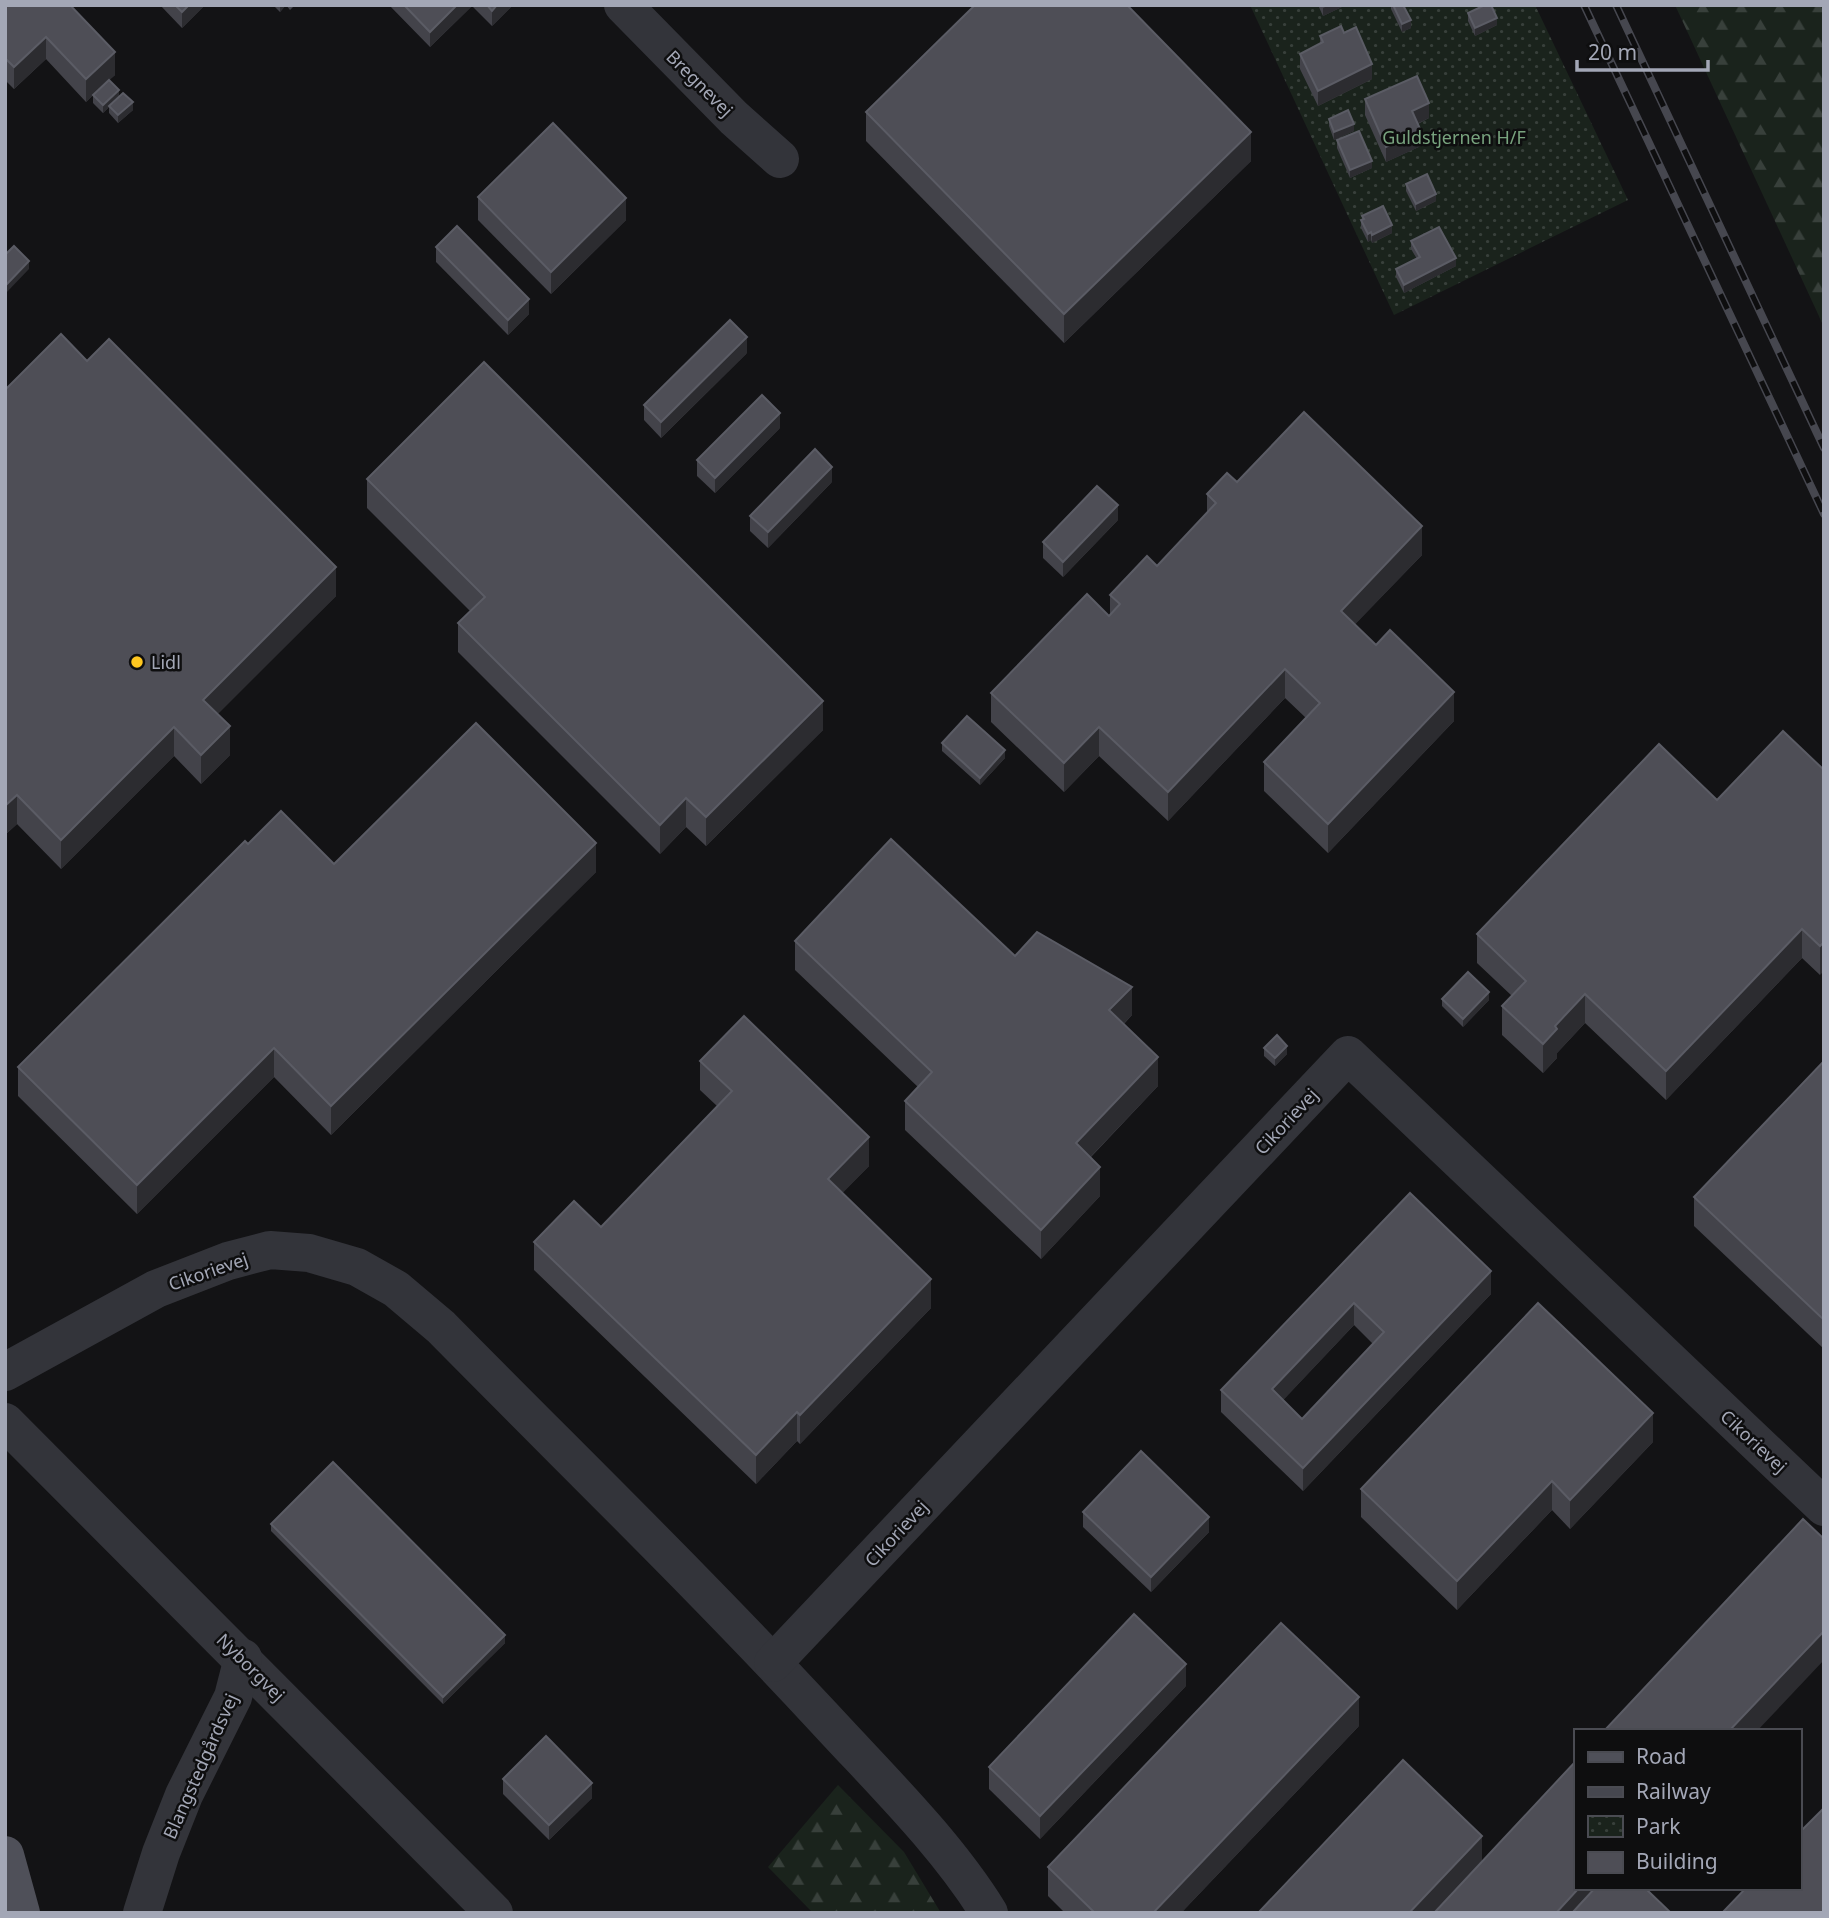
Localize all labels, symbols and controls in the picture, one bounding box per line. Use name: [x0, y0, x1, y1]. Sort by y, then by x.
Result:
scale bar: [1577, 28, 1708, 72]
text: 20 m: [1588, 38, 1637, 66]
street label: Bregnevej: [662, 45, 738, 121]
park label: Guldstjernen H/F: [1382, 125, 1526, 149]
place label: Lidl: [151, 650, 181, 674]
marker: Lidl: [129, 654, 145, 670]
street label: Cikorievej: [1249, 1083, 1323, 1159]
street label: Cikorievej: [165, 1246, 251, 1296]
street label: Cikorievej: [1716, 1404, 1792, 1478]
street label: Cikorievej: [859, 1495, 933, 1571]
street label: Nyborgvej: [212, 1628, 290, 1706]
street label: Blangstedgårdsvej: [157, 1689, 243, 1843]
legend: [1574, 1729, 1801, 1890]
text: Road: [1636, 1742, 1686, 1770]
text: Railway: [1636, 1777, 1711, 1805]
text: Park: [1636, 1812, 1681, 1840]
text: Building: [1636, 1847, 1718, 1875]

